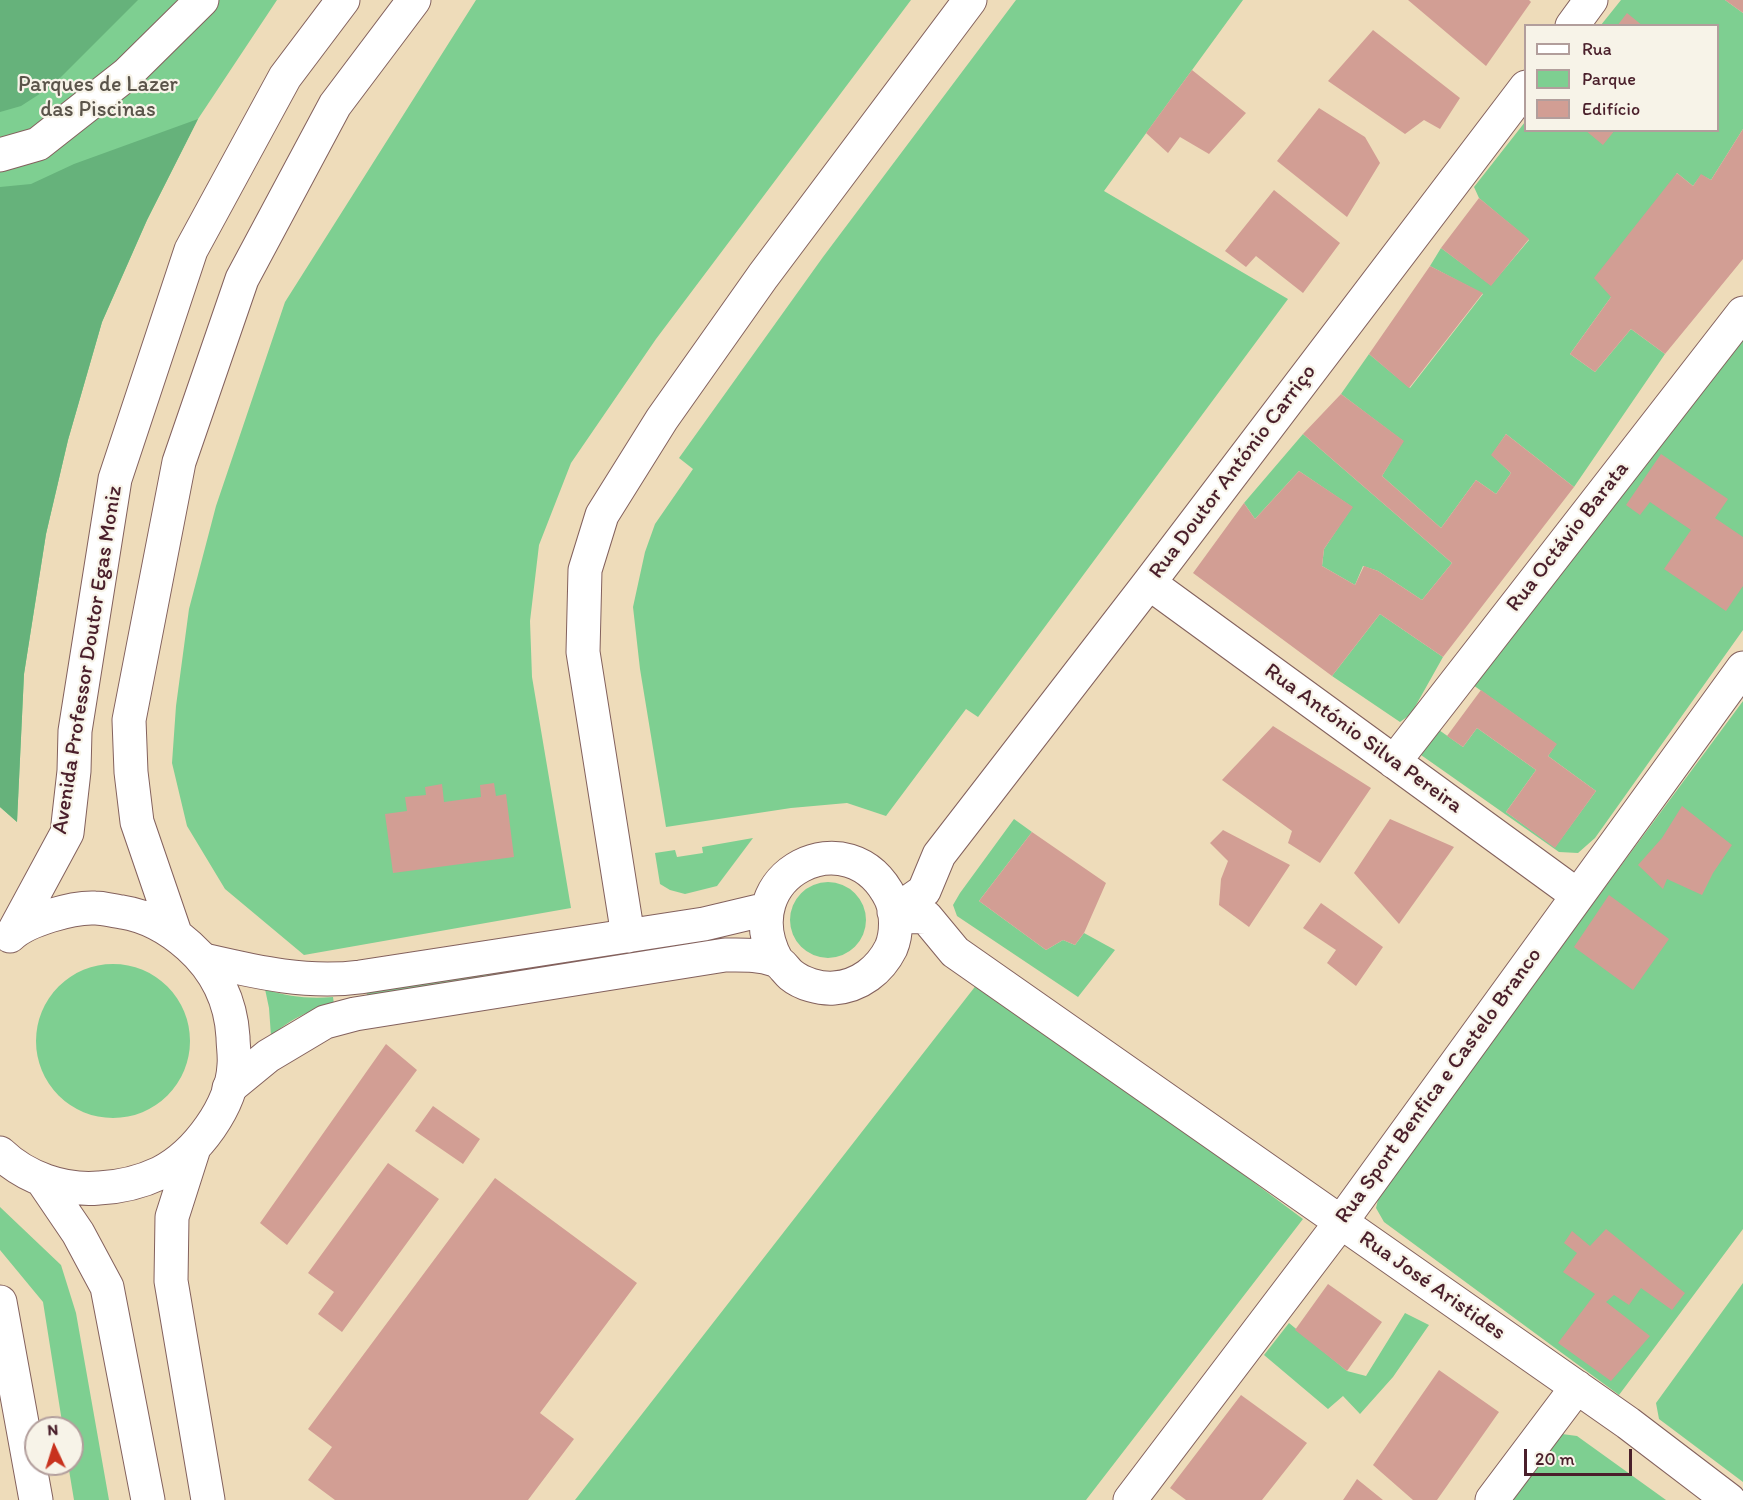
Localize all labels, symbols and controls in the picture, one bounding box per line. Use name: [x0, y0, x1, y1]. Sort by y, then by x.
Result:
legend: [1524, 24, 1719, 132]
text: Rua: [1582, 38, 1612, 60]
text: Parque: [1582, 68, 1636, 90]
park label: Parques de Lazer das Piscinas: [18, 72, 178, 124]
text: Edifício: [1582, 98, 1640, 120]
street label: Rua Doutor António Carriço: [1144, 360, 1322, 584]
street label: Rua Octávio Barata: [1501, 456, 1635, 618]
street label: Avenida Professor Doutor Egas Moniz: [47, 484, 129, 836]
street label: Rua António Silva Pereira: [1259, 658, 1467, 820]
street label: Rua Sport Benfica e Castelo Branco: [1330, 943, 1548, 1229]
street label: Rua José Aristides: [1354, 1226, 1510, 1346]
north arrow: [24, 1416, 84, 1476]
text: N: [47, 1420, 59, 1439]
scale bar: [1527, 1437, 1635, 1475]
text: 20 m: [1535, 1448, 1575, 1470]

